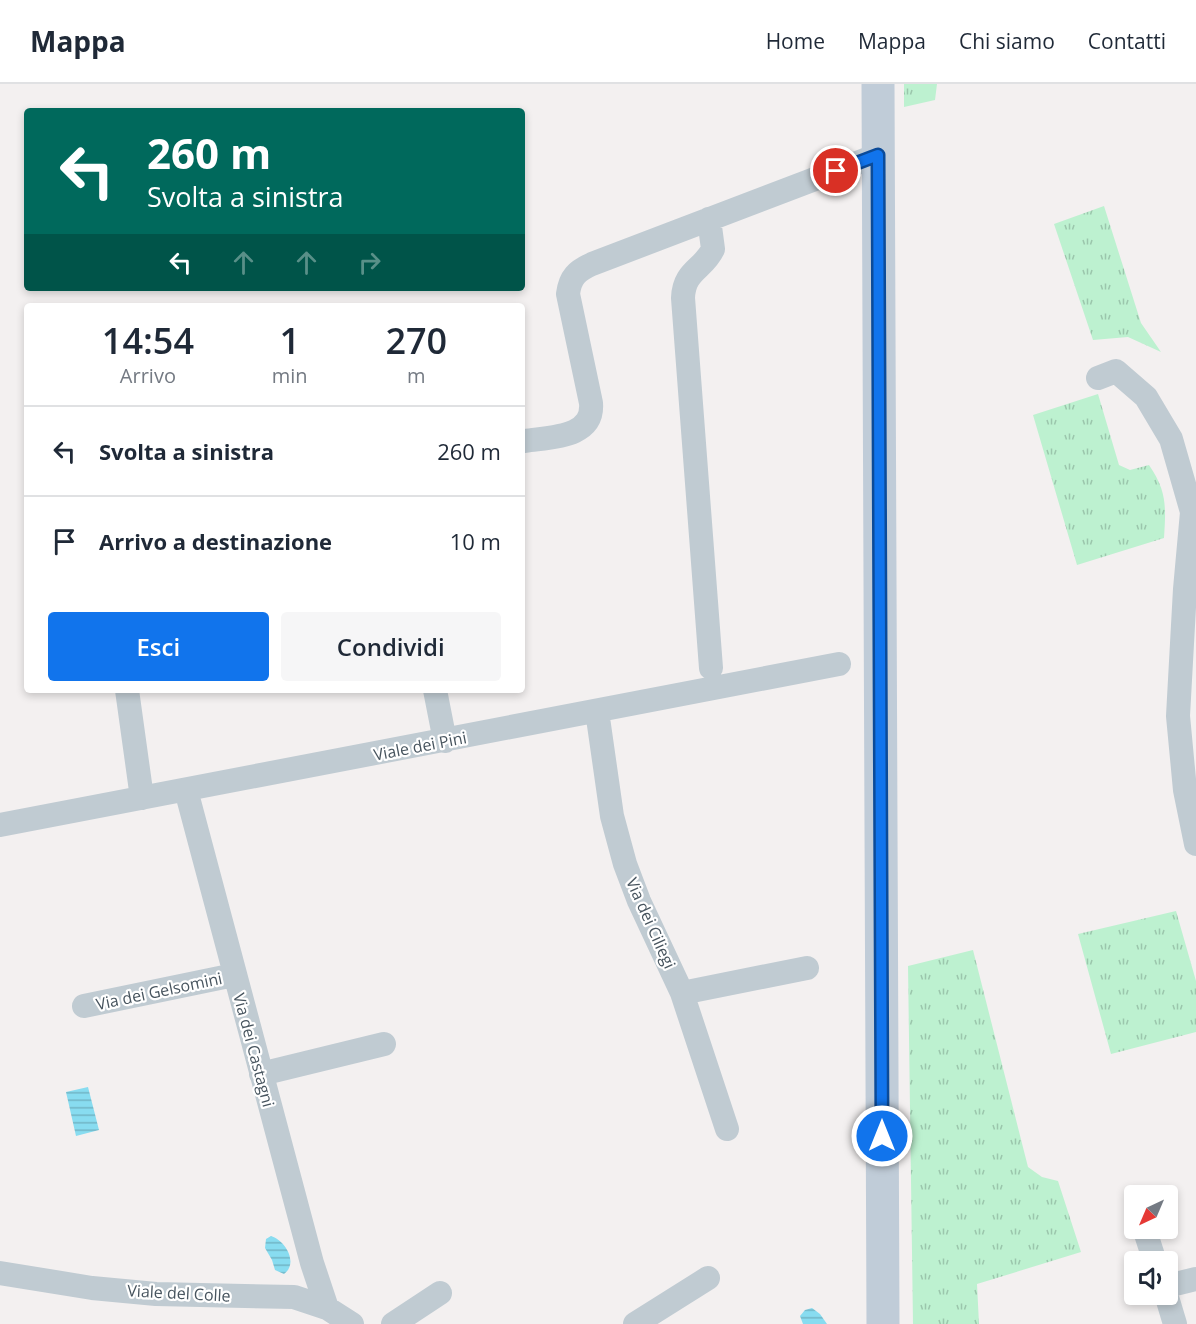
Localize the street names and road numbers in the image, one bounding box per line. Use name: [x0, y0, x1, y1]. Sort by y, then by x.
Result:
street label: Viale dei Pini: [372, 726, 468, 766]
street label: Via dei Ciliegi: [621, 874, 681, 972]
street label: Via dei Gelsomini: [94, 967, 224, 1015]
street label: Via dei Castagni: [228, 990, 280, 1110]
street label: Viale del Colle: [127, 1279, 231, 1307]

